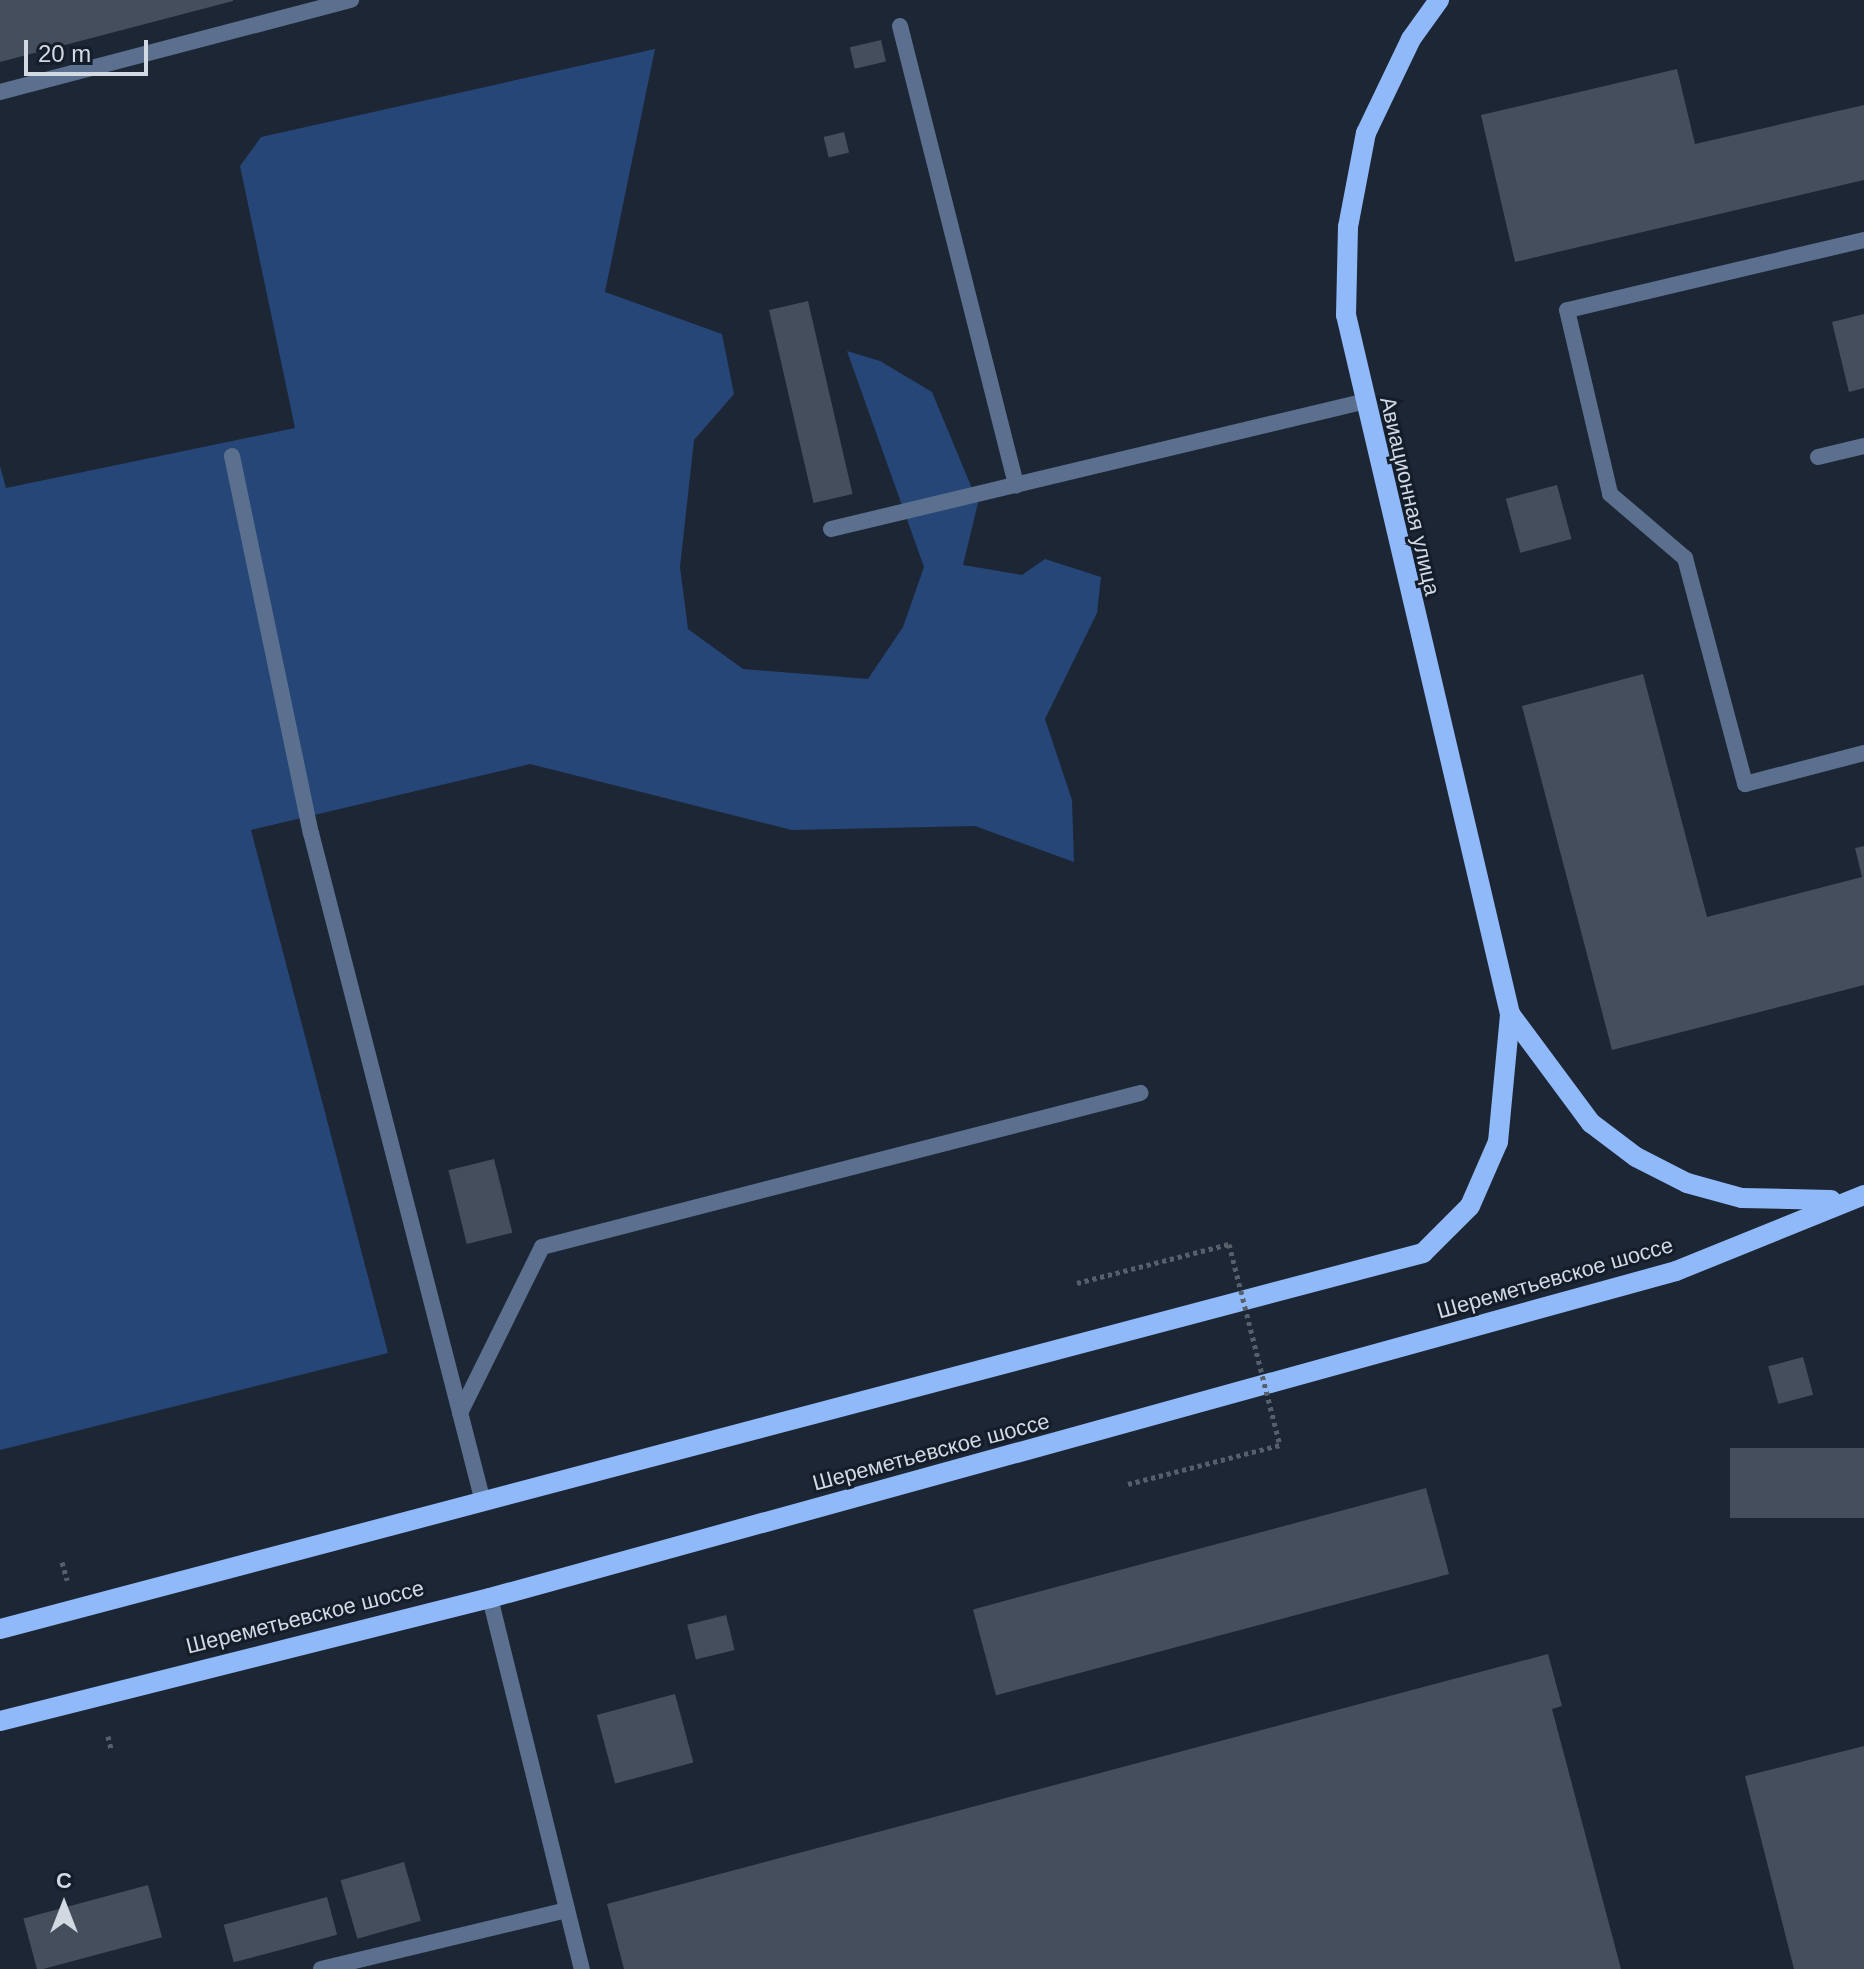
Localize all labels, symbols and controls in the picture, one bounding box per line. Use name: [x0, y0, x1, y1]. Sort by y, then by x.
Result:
scale bar: [28, 24, 152, 74]
text: 20 m: [38, 40, 91, 67]
street label: Авиационная улица: [1374, 394, 1446, 598]
street label: Шереметьевское шоссе: [1434, 1232, 1676, 1324]
street label: Шереметьевское шоссе: [810, 1408, 1052, 1496]
street label: Шереметьевское шоссе: [183, 1575, 427, 1659]
north arrow: [24, 1865, 104, 1945]
text: С: [56, 1868, 72, 1893]

